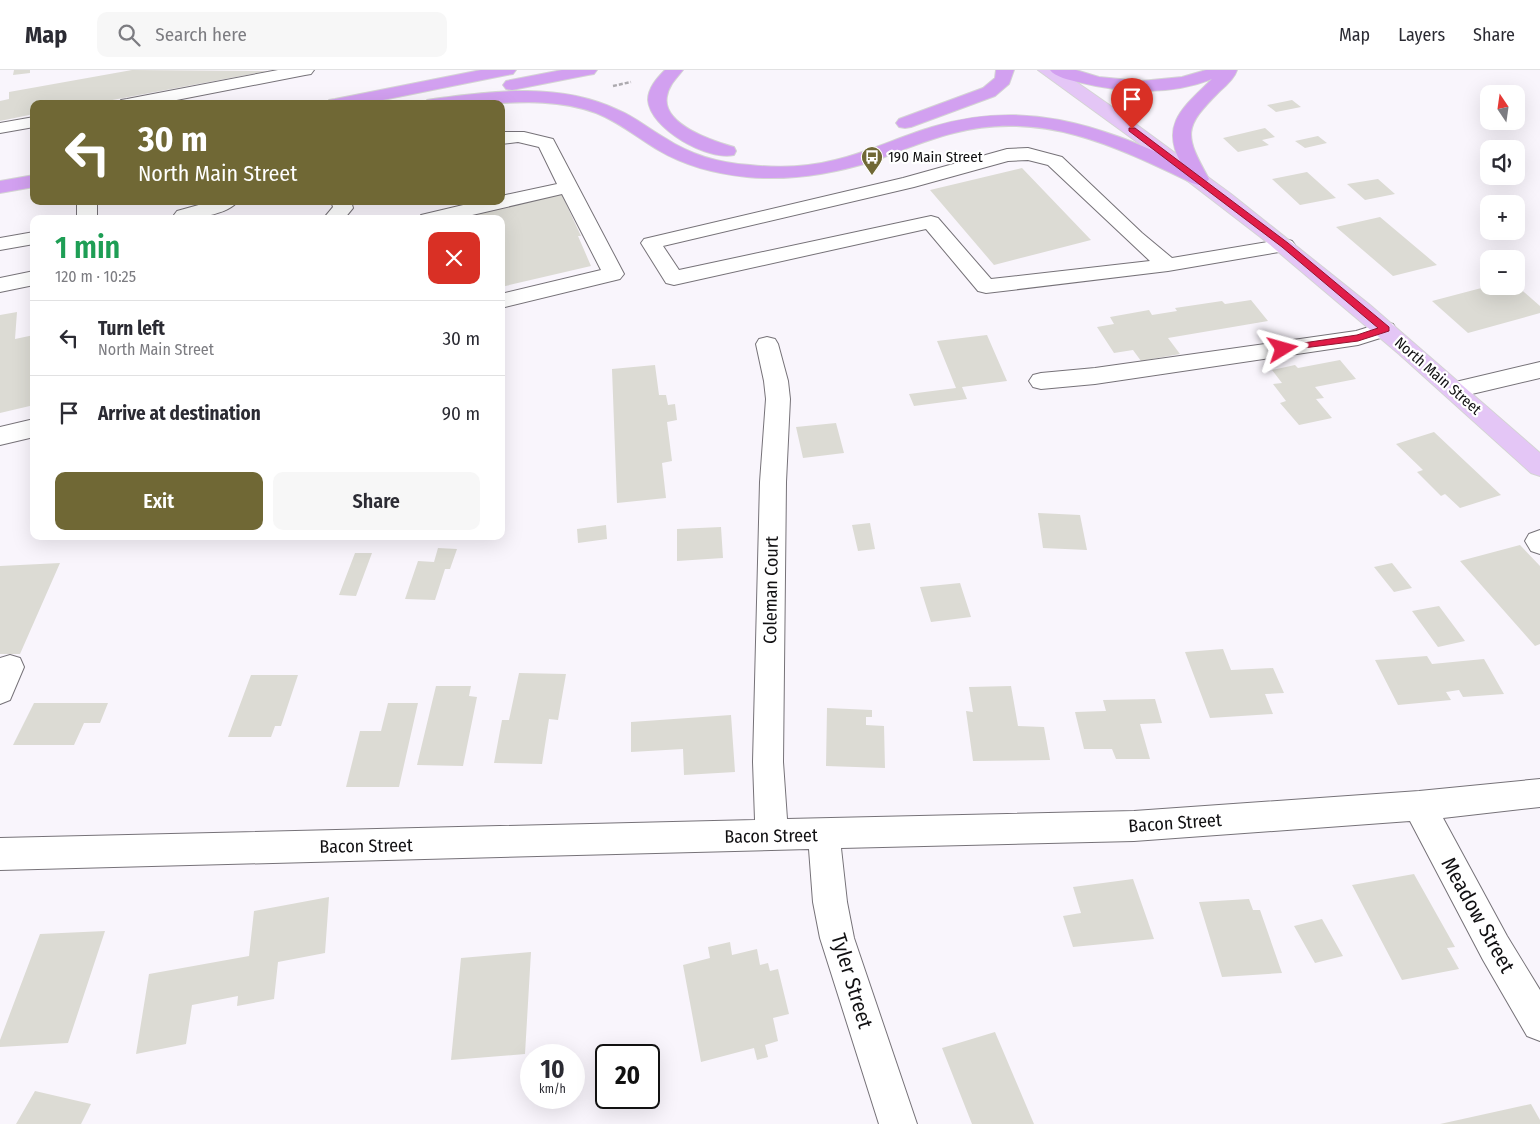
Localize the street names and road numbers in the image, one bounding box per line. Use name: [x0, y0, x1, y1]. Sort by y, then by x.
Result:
street label: North Main Street: [1391, 334, 1485, 418]
street label: Coleman Court: [759, 536, 783, 644]
street label: Bacon Street: [1128, 809, 1222, 837]
street label: Bacon Street: [724, 824, 818, 848]
street label: Bacon Street: [319, 834, 413, 858]
street label: Meadow Street: [1436, 853, 1520, 977]
street label: Tyler Street: [825, 930, 879, 1032]

